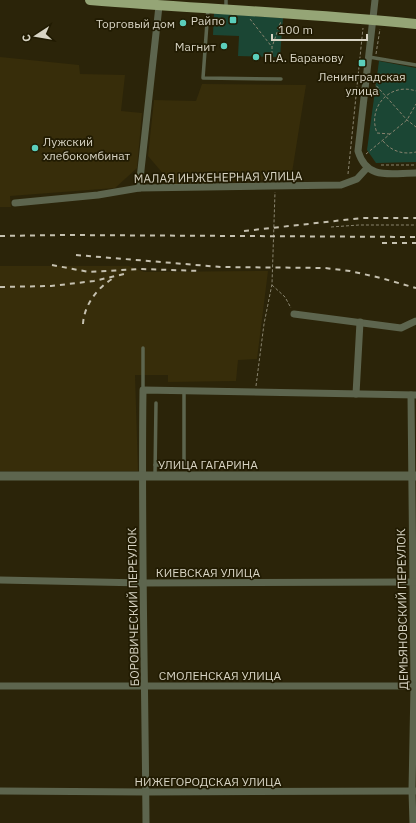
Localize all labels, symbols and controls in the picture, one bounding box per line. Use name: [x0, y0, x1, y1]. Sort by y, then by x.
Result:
place label: Райпо: [191, 13, 225, 28]
marker: Райпо: [228, 15, 238, 25]
north arrow: [16, 16, 56, 56]
place label: Торговый дом: [96, 16, 175, 31]
scale bar: [272, 16, 367, 42]
marker: Торговый дом: [178, 18, 188, 28]
text: 100 m: [278, 22, 313, 37]
text: С: [19, 33, 34, 43]
place label: Магнит: [175, 39, 216, 54]
marker: Магнит: [219, 41, 229, 51]
place label: П.А. Баранову: [264, 50, 344, 65]
marker: П.А. Баранову: [251, 52, 261, 62]
marker: Ленинградская улица: [357, 58, 367, 68]
place label: Ленинградская улица: [318, 69, 406, 98]
place label: Лужский хлебокомбинат: [43, 134, 131, 163]
marker: Лужский хлебокомбинат: [30, 143, 40, 153]
street label: МАЛАЯ ИНЖЕНЕРНАЯ УЛИЦА: [133, 168, 303, 186]
street label: УЛИЦА ГАГАРИНА: [158, 457, 258, 472]
street label: БОРОВИЧЕСКИЙ ПЕРЕУЛОК: [124, 527, 142, 687]
street label: ДЕМЬЯНОВСКИЙ ПЕРЕУЛОК: [393, 528, 411, 690]
street label: КИЕВСКАЯ УЛИЦА: [156, 565, 261, 580]
street label: СМОЛЕНСКАЯ УЛИЦА: [159, 668, 282, 683]
street label: НИЖЕГОРОДСКАЯ УЛИЦА: [134, 774, 282, 789]

